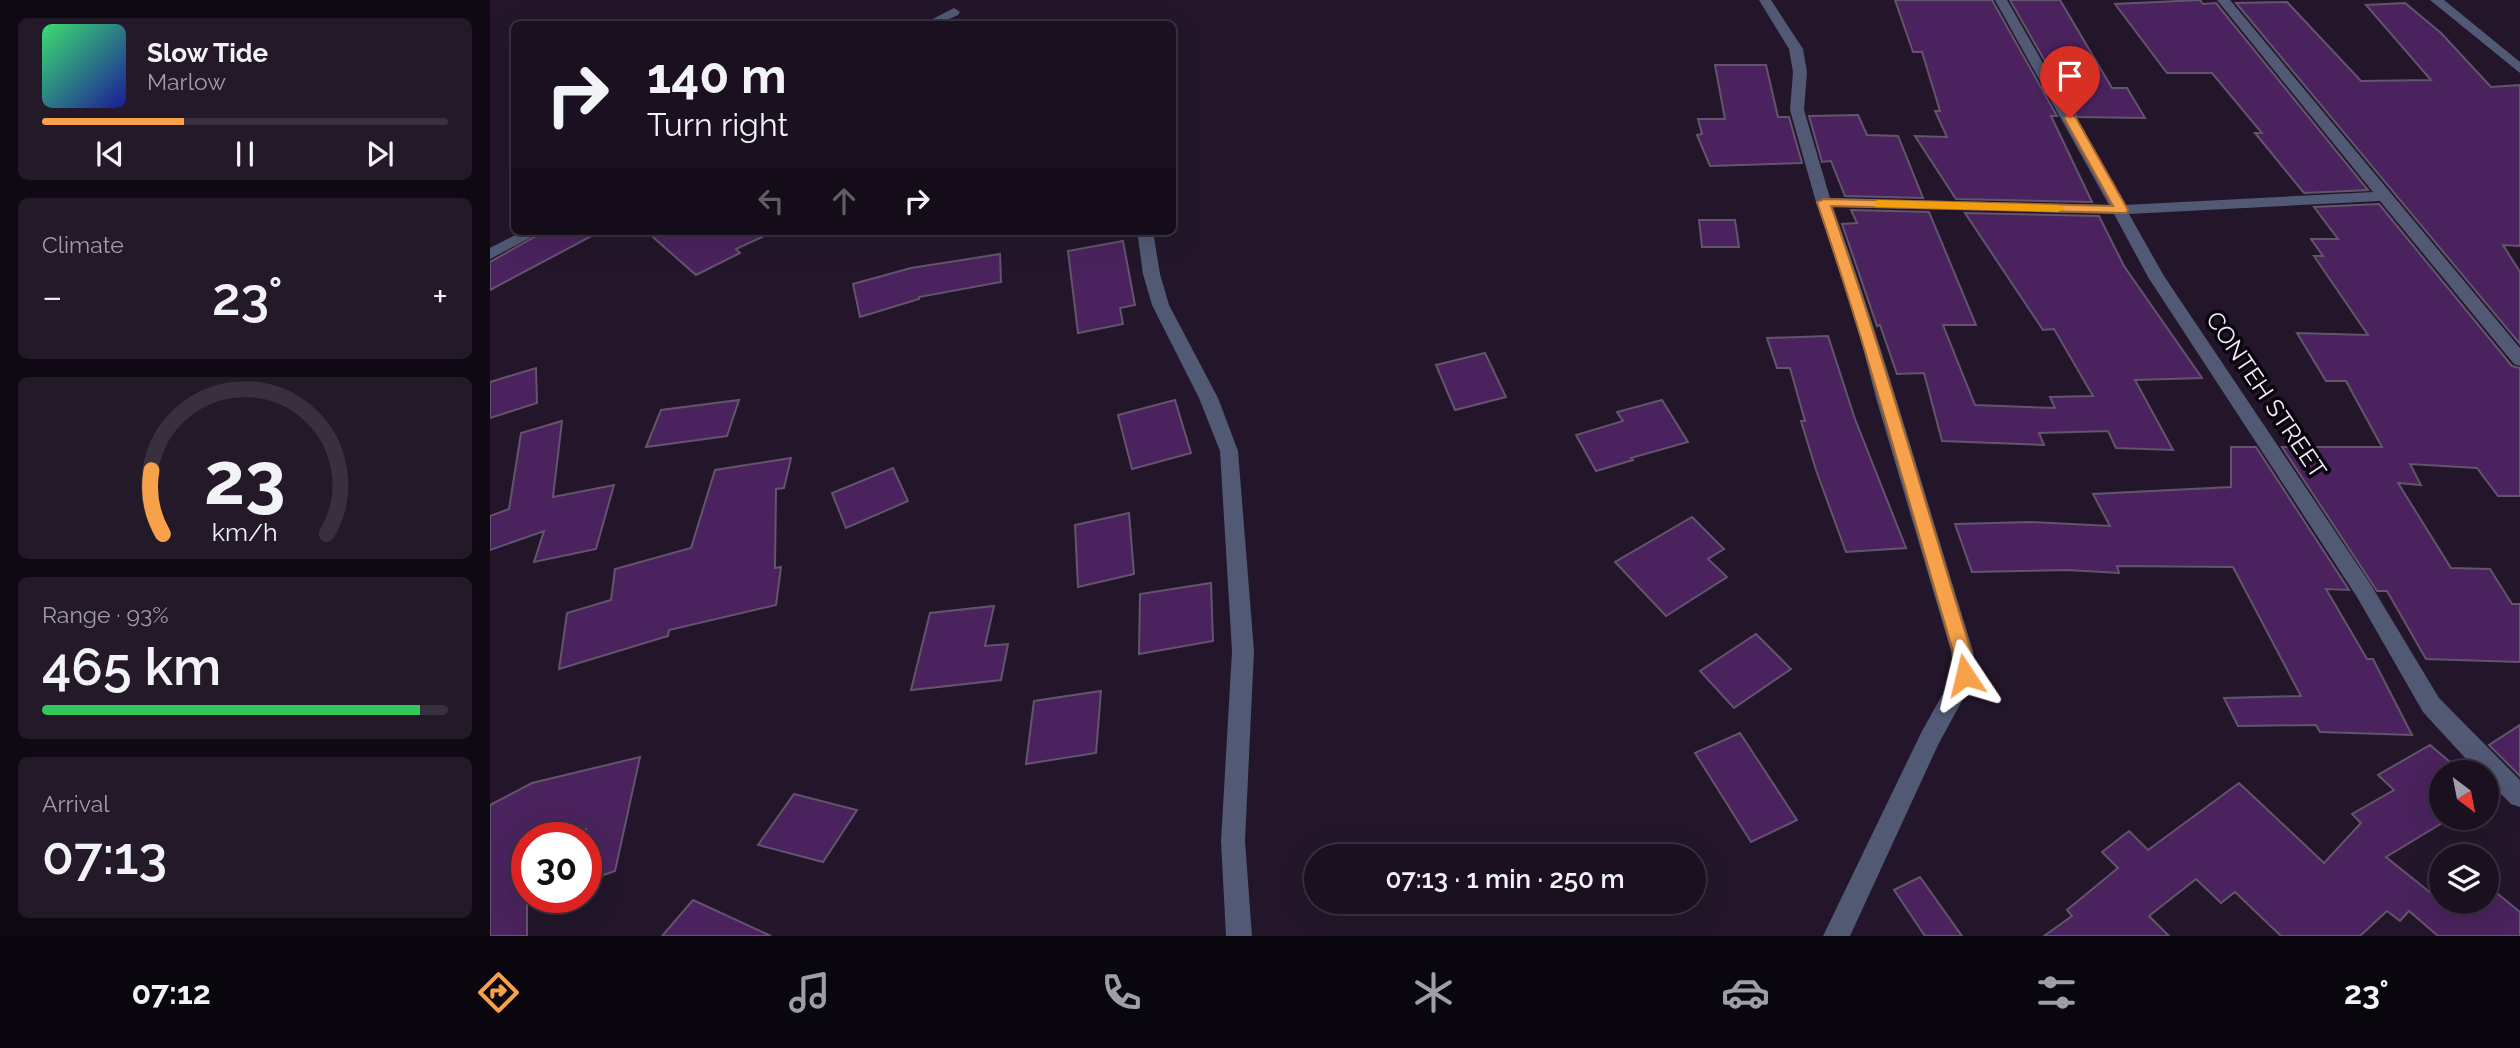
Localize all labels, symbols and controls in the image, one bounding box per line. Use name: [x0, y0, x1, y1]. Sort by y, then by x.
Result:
text: Slow Tide: [147, 38, 268, 68]
pin: [2040, 46, 2100, 118]
text: 140 m: [647, 47, 787, 104]
icon: right: [532, 49, 623, 140]
icon: arrive: [2051, 57, 2089, 95]
text: Marlow: [147, 68, 226, 95]
text: Turn right: [647, 106, 788, 143]
icon: previous: [91, 135, 129, 173]
icon: pause: [226, 135, 264, 173]
icon: next: [361, 135, 399, 173]
icon: left: [752, 182, 790, 220]
icon: ahead: [825, 182, 863, 220]
icon: right: [898, 182, 936, 220]
text: Climate: [42, 231, 124, 258]
text: 23°: [212, 266, 283, 327]
text: −: [42, 274, 62, 319]
text: +: [432, 274, 448, 319]
street label: CONTEH STREET: [2200, 306, 2333, 484]
text: 23: [204, 436, 286, 521]
text: km/h: [212, 517, 278, 547]
text: Range · 93%: [42, 601, 169, 628]
text: 465 km: [42, 636, 221, 697]
position arrow: [1928, 638, 2002, 712]
north arrow: [2429, 760, 2499, 830]
map controls: [2429, 760, 2499, 914]
text: Arrival: [42, 790, 109, 817]
speed limit sign: 30: [511, 822, 602, 913]
text: 07:13: [42, 825, 167, 886]
button: layers: [2429, 844, 2499, 914]
text: 07:13 · 1 min · 250 m: [1386, 864, 1624, 894]
icon: directions: [474, 968, 523, 1017]
icon: music: [785, 968, 834, 1017]
icon: phone: [1097, 968, 1146, 1017]
icon: climate: [1409, 968, 1458, 1017]
icon: car: [1721, 968, 1770, 1017]
icon: filters: [2032, 968, 2081, 1017]
text: 07:12: [131, 974, 211, 1011]
text: 23°: [2344, 974, 2389, 1011]

